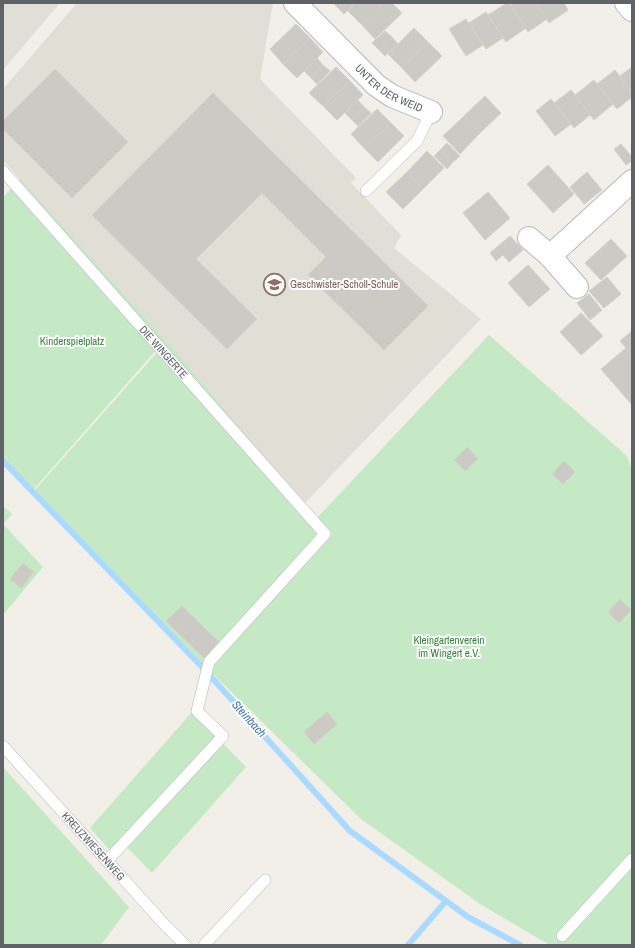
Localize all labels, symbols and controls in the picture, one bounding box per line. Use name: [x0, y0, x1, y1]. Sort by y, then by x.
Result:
street label: UNTER DER WEID: [352, 61, 425, 115]
school or university icon: Geschwister-Scholl-Schule: [261, 271, 287, 297]
place label: Geschwister-Scholl-Schule: [290, 277, 398, 291]
street label: DIE WINGERTE: [136, 323, 191, 381]
park label: Kinderspielplatz: [40, 334, 105, 348]
park label: Kleingartenverein im Wingert e.V.: [413, 633, 485, 660]
water label: Steinbach: [228, 697, 270, 741]
street label: KREUZWIESENWEG: [59, 809, 128, 883]

